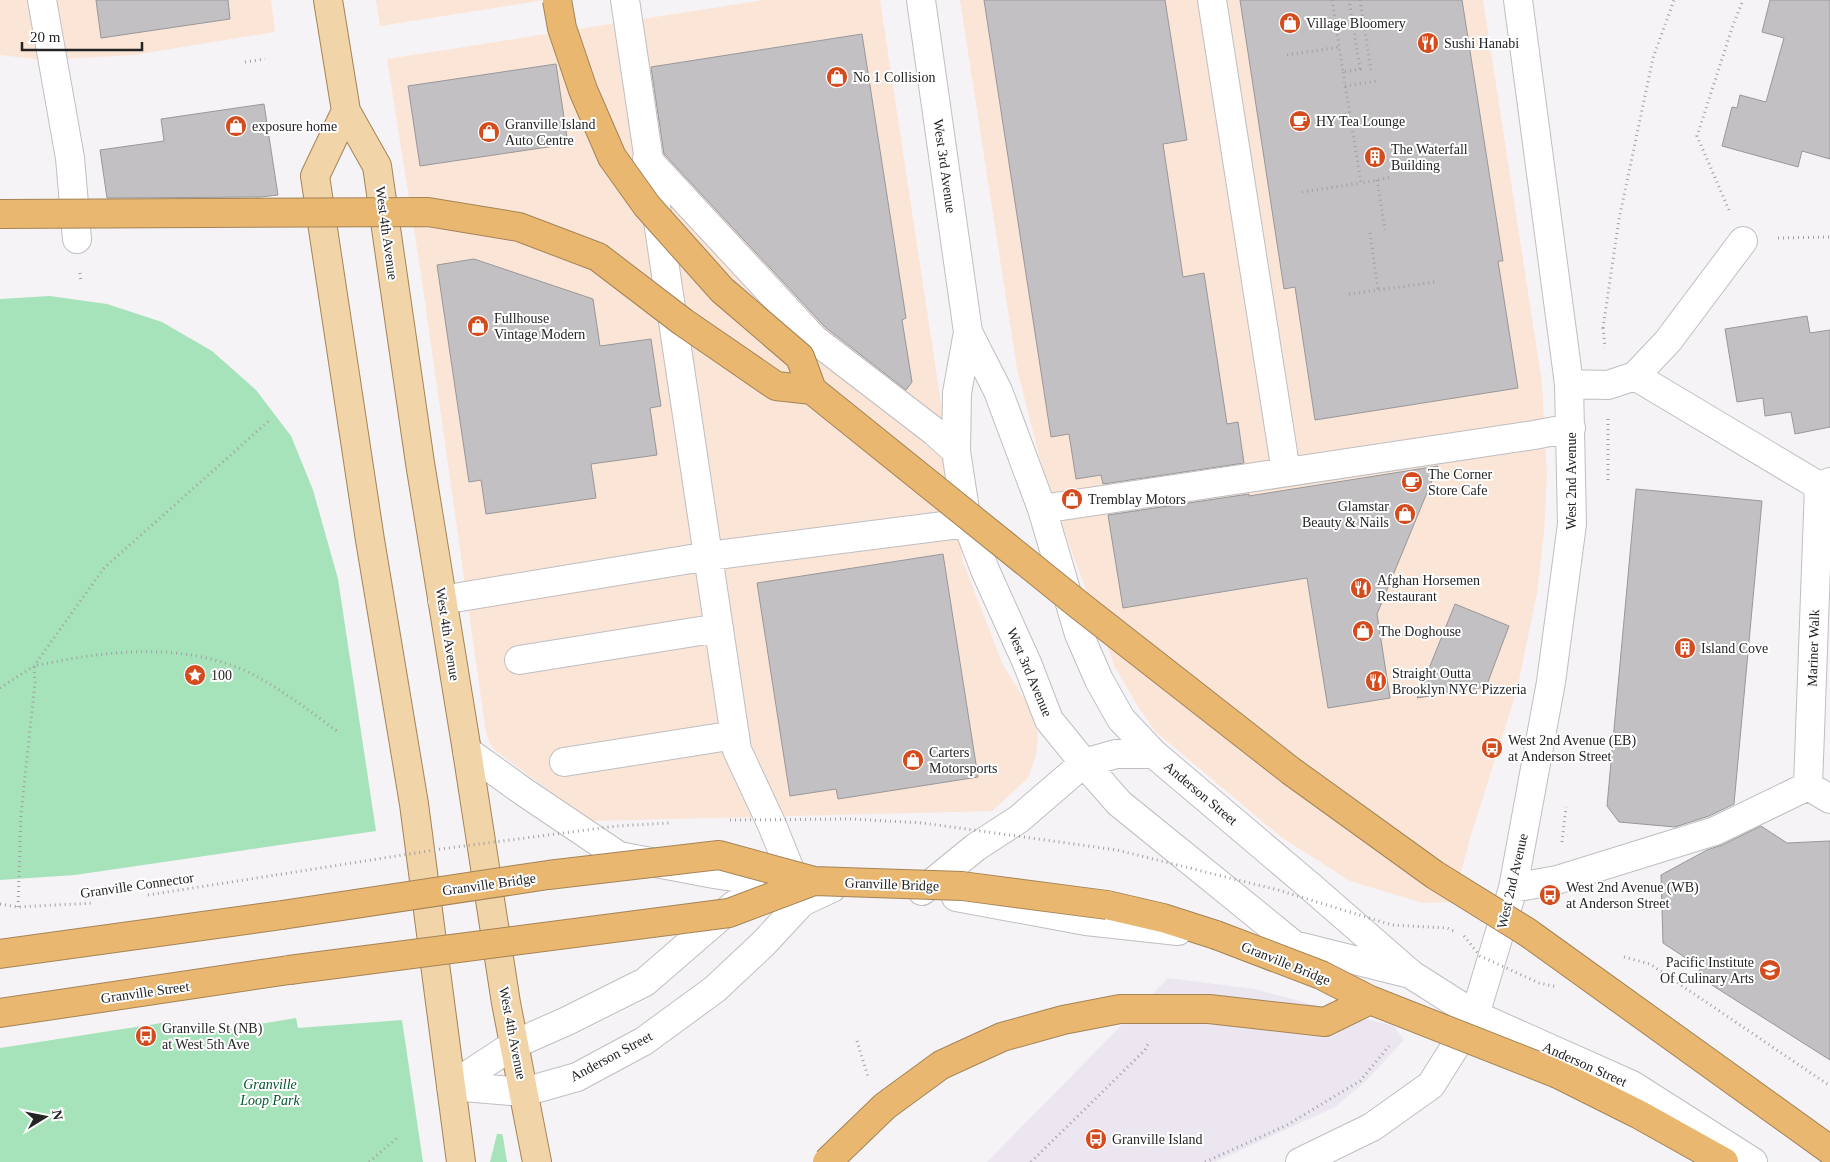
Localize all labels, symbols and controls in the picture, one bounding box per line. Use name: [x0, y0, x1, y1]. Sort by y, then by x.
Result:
shop icon: Village Bloomery: [1278, 11, 1302, 35]
place label: Village Bloomery: [1306, 16, 1406, 31]
scale bar: [22, 20, 142, 52]
text: 20 m: [30, 29, 61, 45]
restaurant icon: Sushi Hanabi: [1416, 31, 1440, 55]
place label: Sushi Hanabi: [1444, 36, 1519, 51]
shop icon: No 1 Collision: [825, 65, 849, 89]
place label: No 1 Collision: [853, 70, 935, 85]
cafe icon: HY Tea Lounge: [1288, 109, 1312, 133]
shop icon: exposure home: [224, 114, 248, 138]
place label: HY Tea Lounge: [1316, 114, 1405, 129]
place label: Granville Island Auto Centre: [505, 117, 596, 148]
street label: West 3rd Avenue: [930, 118, 959, 214]
place label: exposure home: [252, 119, 337, 134]
shop icon: Granville Island Auto Centre: [477, 120, 501, 144]
place label: The Waterfall Building: [1391, 142, 1468, 173]
building icon: The Waterfall Building: [1363, 145, 1387, 169]
street label: West 4th Avenue: [373, 185, 400, 281]
place label: Fullhouse Vintage Modern: [494, 311, 585, 342]
shop icon: Fullhouse Vintage Modern: [466, 314, 490, 338]
street label: West 2nd Avenue: [1564, 432, 1579, 530]
place label: The Corner Store Cafe: [1428, 467, 1492, 498]
cafe icon: The Corner Store Cafe: [1400, 470, 1424, 494]
shop icon: Tremblay Motors: [1060, 487, 1084, 511]
place label: Tremblay Motors: [1088, 492, 1186, 507]
place label: Glamstar Beauty & Nails: [1302, 499, 1389, 530]
shop icon: Glamstar Beauty & Nails: [1393, 502, 1417, 526]
place label: Afghan Horsemen Restaurant: [1377, 573, 1480, 604]
restaurant icon: Afghan Horsemen Restaurant: [1349, 576, 1373, 600]
street label: West 4th Avenue: [433, 586, 462, 682]
street label: Mariner Walk: [1805, 609, 1822, 687]
shop icon: The Doghouse: [1351, 619, 1375, 643]
place label: The Doghouse: [1379, 624, 1461, 639]
street label: West 3rd Avenue: [1004, 626, 1055, 719]
building icon: Island Cove: [1673, 636, 1697, 660]
place label: Island Cove: [1701, 641, 1768, 656]
place icon: 100: [183, 663, 207, 687]
place label: Straight Outta Brooklyn NYC Pizzeria: [1392, 666, 1527, 697]
place label: 100: [211, 668, 232, 683]
restaurant icon: Straight Outta Brooklyn NYC Pizzeria: [1364, 669, 1388, 693]
place label: West 2nd Avenue (EB) at Anderson Street: [1508, 733, 1636, 764]
bus stop icon: West 2nd Avenue (EB) at Anderson Street: [1480, 736, 1504, 760]
place label: Carters Motorsports: [929, 745, 997, 776]
shop icon: Carters Motorsports: [901, 748, 925, 772]
street label: Anderson Street: [1161, 759, 1240, 828]
street label: West 2nd Avenue: [1494, 832, 1531, 930]
street label: Granville Connector: [79, 870, 195, 901]
street label: Granville Bridge: [441, 870, 537, 898]
street label: Granville Bridge: [845, 875, 939, 894]
place label: West 2nd Avenue (WB) at Anderson Street: [1566, 880, 1699, 911]
bus stop icon: West 2nd Avenue (WB) at Anderson Street: [1538, 883, 1562, 907]
street label: Granville Bridge: [1239, 939, 1332, 988]
place label: Pacific Institute Of Culinary Arts: [1660, 955, 1754, 986]
school or university icon: Pacific Institute Of Culinary Arts: [1758, 958, 1782, 982]
street label: Granville Street: [100, 979, 190, 1006]
street label: West 4th Avenue: [496, 985, 529, 1081]
place label: Granville St (NB) at West 5th Ave: [162, 1021, 263, 1052]
bus stop icon: Granville St (NB) at West 5th Ave: [134, 1024, 158, 1048]
street label: Anderson Street: [568, 1029, 655, 1084]
street label: Anderson Street: [1540, 1039, 1629, 1090]
park label: Granville Loop Park: [239, 1077, 301, 1108]
north arrow: [20, 1092, 70, 1142]
text: N: [49, 1109, 66, 1121]
bus stop icon: Granville Island: [1084, 1127, 1108, 1151]
place label: Granville Island: [1112, 1132, 1203, 1147]

